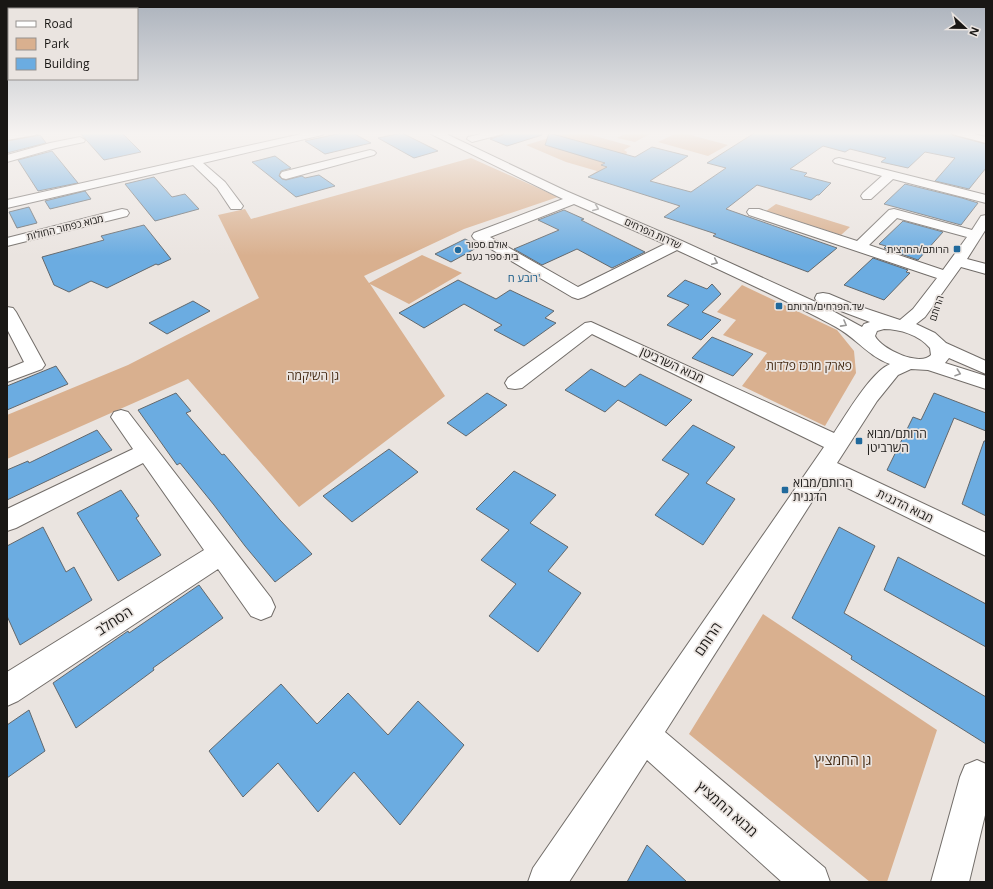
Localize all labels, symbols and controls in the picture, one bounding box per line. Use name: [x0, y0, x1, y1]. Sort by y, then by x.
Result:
legend: [8, 8, 138, 80]
north arrow: [945, 8, 985, 48]
text: Road: [44, 15, 73, 32]
text: N: [966, 25, 983, 39]
text: Park: [44, 35, 70, 52]
text: Building: [44, 55, 90, 72]
one-way arrow: [592, 203, 600, 211]
street label: מבוא כפתור החולות: [25, 211, 105, 243]
street label: שדרות הפרחים: [622, 214, 684, 252]
place label: אולם ספור בית ספר נעם: [466, 237, 519, 263]
place label: הרותם/החרצית: [887, 242, 949, 256]
marker: הרותם/החרצית: [952, 244, 962, 254]
marker: אולם ספור בית ספר נעם: [453, 245, 463, 255]
one-way arrow: [710, 257, 718, 265]
district label: רובע ח': [508, 270, 540, 285]
street label: הרותם: [925, 293, 947, 323]
place label: שד.הפרחים/הרותם: [787, 299, 864, 313]
marker: שד.הפרחים/הרותם: [774, 301, 784, 311]
one-way arrow: [840, 320, 848, 327]
street label: מבוא השרביטן: [638, 342, 707, 387]
park label: פארק מרכז פלדות: [766, 357, 852, 374]
park label: גן השיקמה: [287, 367, 339, 384]
one-way arrow: [954, 368, 961, 376]
place label: הרותם/מבוא השרביטן: [867, 425, 927, 456]
marker: הרותם/מבוא השרביטן: [854, 436, 864, 446]
place label: הרותם/מבוא הדגנית: [793, 474, 853, 505]
marker: הרותם/מבוא הדגנית: [780, 485, 790, 495]
street label: מבוא הדגנית: [874, 485, 936, 527]
street label: הסחלב: [92, 602, 136, 639]
street label: הרותם: [689, 618, 726, 659]
park label: גן החמציץ: [815, 750, 872, 769]
street label: מבוא החמציץ: [693, 777, 762, 841]

